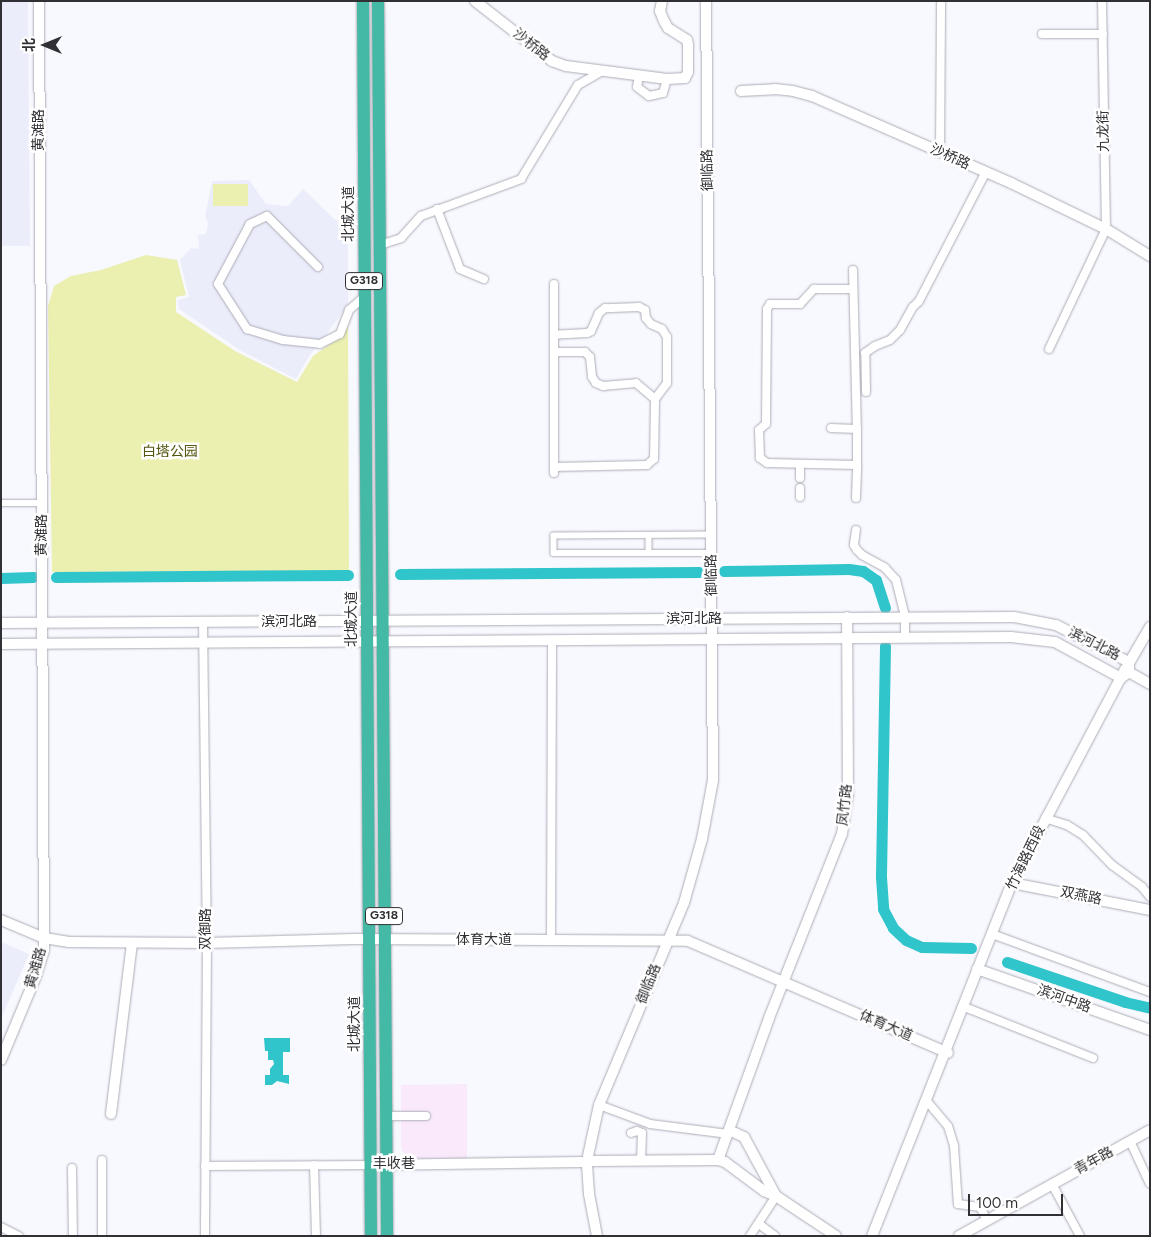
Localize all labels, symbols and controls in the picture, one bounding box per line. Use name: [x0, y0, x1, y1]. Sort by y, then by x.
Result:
north arrow: [20, 20, 70, 70]
street label: 沙桥路: [509, 26, 553, 64]
text: 北: [21, 38, 38, 52]
street label: 黄滩路: [31, 109, 47, 151]
street label: 九龙街: [1095, 110, 1113, 152]
street label: 沙桥路: [927, 141, 973, 173]
street label: 御临路: [699, 149, 717, 191]
street label: 北城大道: [341, 186, 357, 242]
road number: G318: [344, 272, 384, 290]
park label: 白塔公园: [142, 444, 198, 460]
street label: 黄滩路: [34, 514, 50, 556]
street label: 御临路: [703, 554, 721, 596]
street label: 北城大道: [344, 591, 360, 647]
street label: 滨河北路: [666, 611, 722, 627]
street label: 滨河北路: [261, 614, 317, 630]
street label: 滨河北路: [1065, 624, 1123, 664]
street label: 凤竹路: [834, 783, 856, 827]
street label: 竹海路西段: [1003, 823, 1049, 893]
street label: 双燕路: [1059, 884, 1103, 908]
road number: G318: [364, 906, 404, 926]
street label: 双御路: [198, 908, 214, 950]
street label: 体育大道: [456, 932, 512, 948]
street label: 黄滩路: [22, 945, 50, 991]
street label: 御临路: [633, 961, 665, 1007]
street label: 滨河中路: [1035, 982, 1093, 1016]
street label: 北城大道: [347, 996, 363, 1052]
street label: 体育大道: [857, 1007, 915, 1045]
street label: 青年路: [1072, 1143, 1116, 1179]
street label: 丰收巷: [373, 1156, 415, 1172]
scale bar: [971, 1184, 1066, 1216]
text: 100 m: [976, 1194, 1018, 1212]

